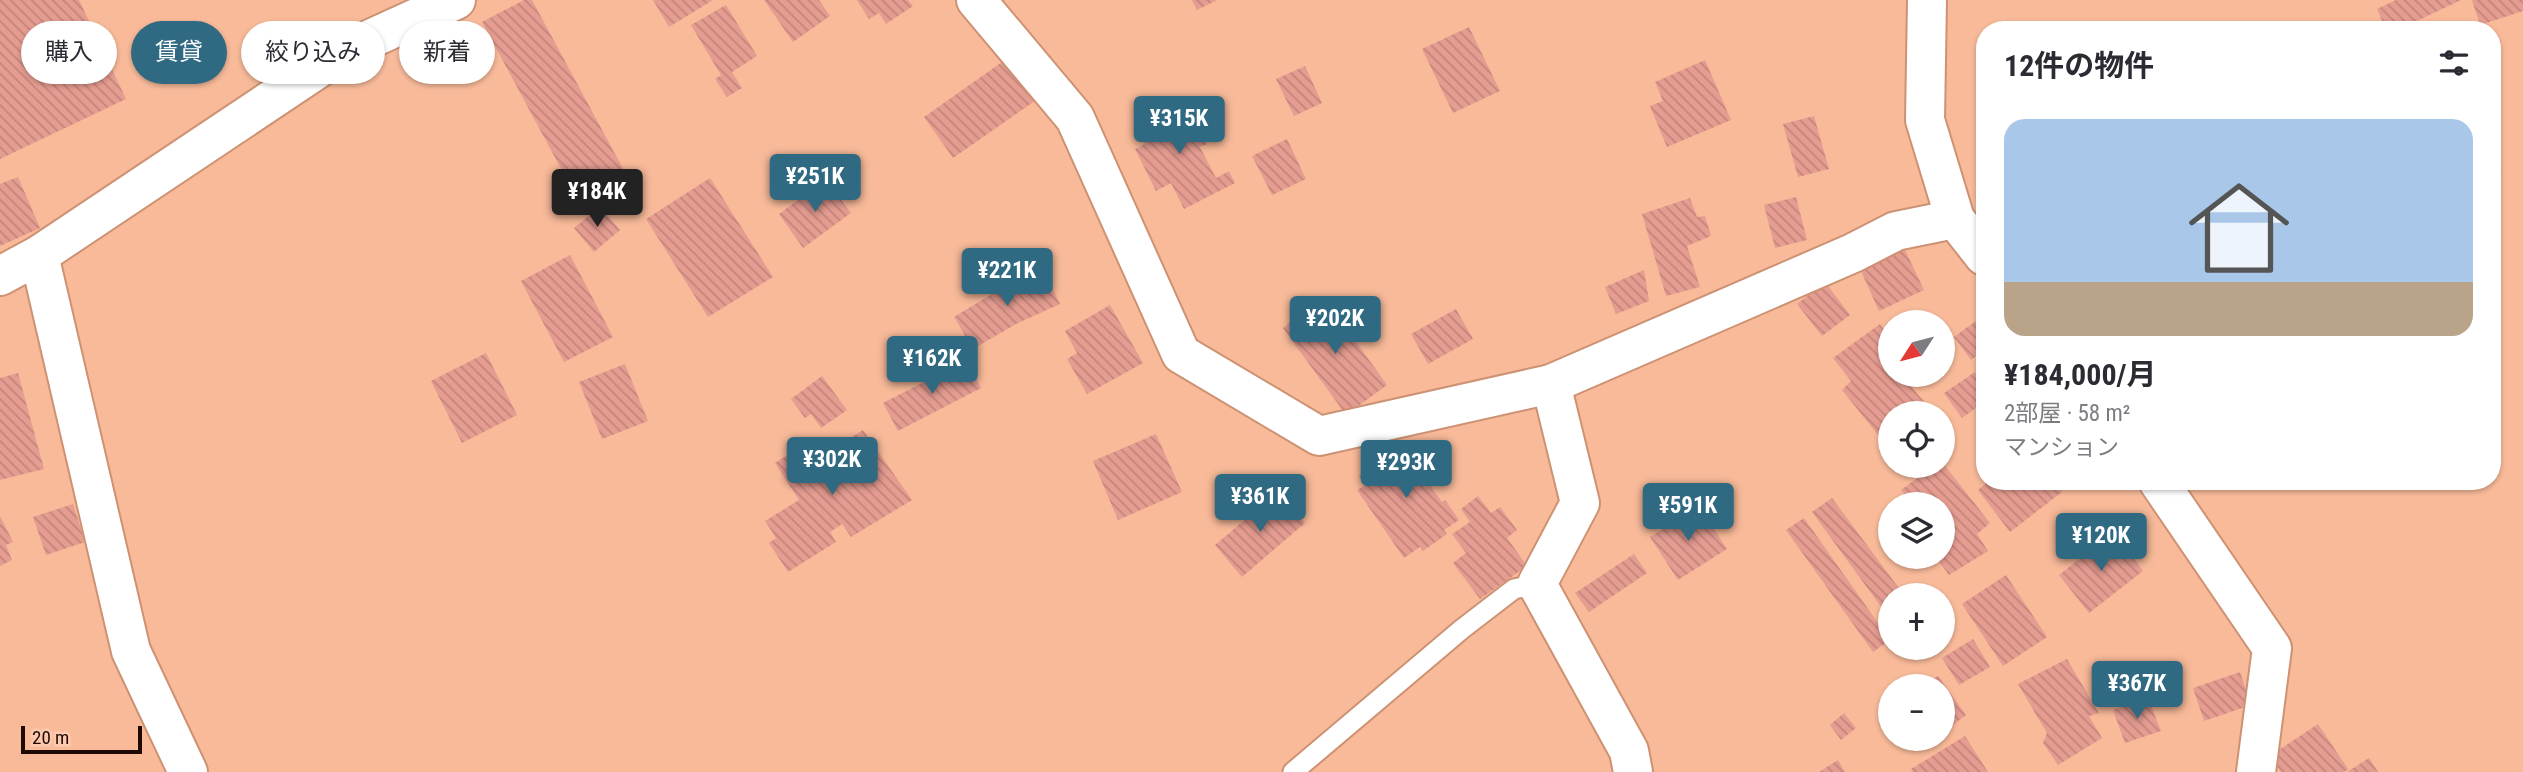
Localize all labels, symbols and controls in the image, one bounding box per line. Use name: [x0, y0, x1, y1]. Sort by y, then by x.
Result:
chip: 購入: [21, 21, 117, 84]
chip: 賃貸: [131, 21, 227, 84]
chip: 絞り込み: [241, 21, 385, 84]
chip: 新着: [399, 21, 495, 84]
icon: filters: [2435, 44, 2473, 82]
text: 12件の物件: [2004, 48, 2154, 83]
pin: ¥315K: [1130, 96, 1228, 156]
text: ¥315K: [1150, 105, 1208, 132]
pin: ¥251K: [766, 154, 864, 214]
text: ¥251K: [786, 163, 844, 190]
icon: home: [2176, 165, 2302, 291]
pin: ¥184K: [548, 170, 646, 229]
text: ¥184K: [568, 178, 626, 205]
pin: ¥221K: [958, 248, 1056, 308]
text: ¥221K: [978, 257, 1036, 284]
pin: ¥202K: [1286, 296, 1384, 356]
text: ¥202K: [1306, 305, 1364, 332]
north arrow: [1878, 310, 1955, 387]
map controls: [1878, 310, 1955, 751]
pin: ¥162K: [883, 336, 981, 396]
text: ¥162K: [903, 345, 961, 372]
text: ¥184,000/月: [2004, 357, 2157, 392]
text: 2部屋 · 58 m²: [2004, 400, 2130, 427]
button: locate: [1878, 401, 1955, 478]
text: マンション: [2004, 434, 2119, 461]
pin: ¥302K: [783, 438, 881, 497]
pin: ¥293K: [1357, 440, 1455, 500]
text: ¥302K: [803, 446, 861, 473]
text: ¥293K: [1377, 449, 1435, 476]
pin: ¥361K: [1211, 475, 1309, 534]
text: ¥361K: [1231, 483, 1289, 510]
pin: ¥591K: [1639, 484, 1737, 543]
text: ¥591K: [1659, 492, 1717, 519]
button: layers: [1878, 492, 1955, 569]
pin: ¥120K: [2052, 514, 2150, 573]
text: ¥120K: [2072, 522, 2130, 549]
button: +: [1878, 583, 1955, 660]
pin: ¥367K: [2088, 662, 2186, 721]
text: ¥367K: [2108, 670, 2166, 697]
button: −: [1878, 674, 1955, 751]
scale bar: [21, 723, 142, 755]
text: 20 m: [32, 726, 69, 749]

